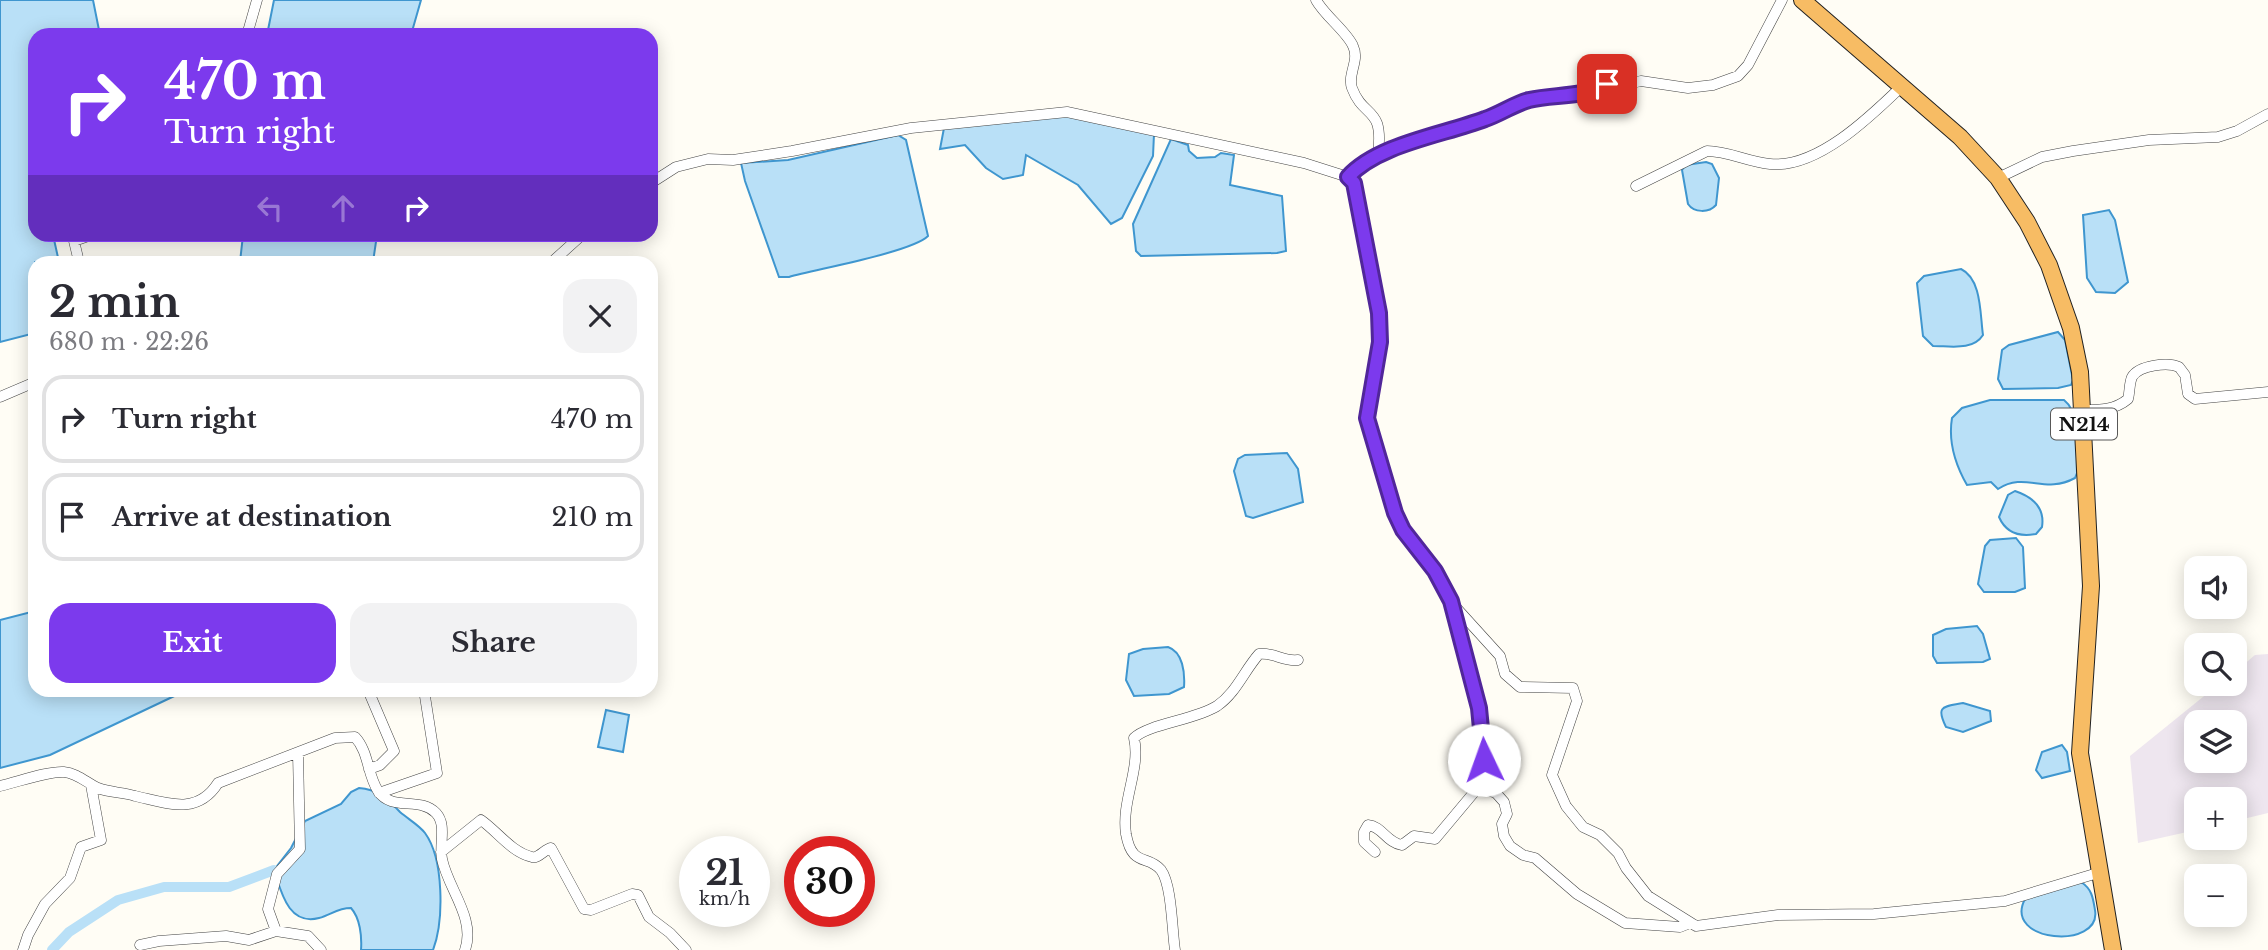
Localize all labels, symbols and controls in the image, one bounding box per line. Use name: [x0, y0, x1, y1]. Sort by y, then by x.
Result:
text: 470 m: [164, 51, 326, 112]
pin: [1577, 54, 1637, 114]
icon: right: [49, 56, 140, 147]
icon: arrive: [1588, 65, 1626, 103]
text: Turn right: [164, 112, 335, 152]
icon: left: [251, 189, 289, 227]
icon: ahead: [324, 189, 362, 227]
icon: right: [397, 189, 435, 227]
text: 2 min: [49, 276, 180, 328]
button: close: [563, 279, 637, 353]
text: 680 m · 22:26: [49, 328, 209, 356]
icon: right: [53, 400, 91, 438]
text: Turn right: [112, 403, 257, 435]
text: 470 m: [551, 403, 633, 435]
road number: N214: [2051, 408, 2117, 440]
icon: arrive: [53, 498, 91, 536]
text: Arrive at destination: [112, 501, 392, 533]
text: 210 m: [551, 501, 633, 533]
map controls: [2184, 556, 2247, 927]
button: sound: [2184, 556, 2247, 619]
button: Exit: [49, 603, 336, 683]
button: Share: [350, 603, 637, 683]
button: search: [2184, 633, 2247, 696]
button: layers: [2184, 710, 2247, 773]
position arrow: [1447, 723, 1521, 797]
button: +: [2184, 787, 2247, 850]
speed limit sign: 30: [784, 836, 875, 927]
text: 21: [705, 851, 744, 894]
button: −: [2184, 864, 2247, 927]
text: km/h: [699, 888, 750, 910]

